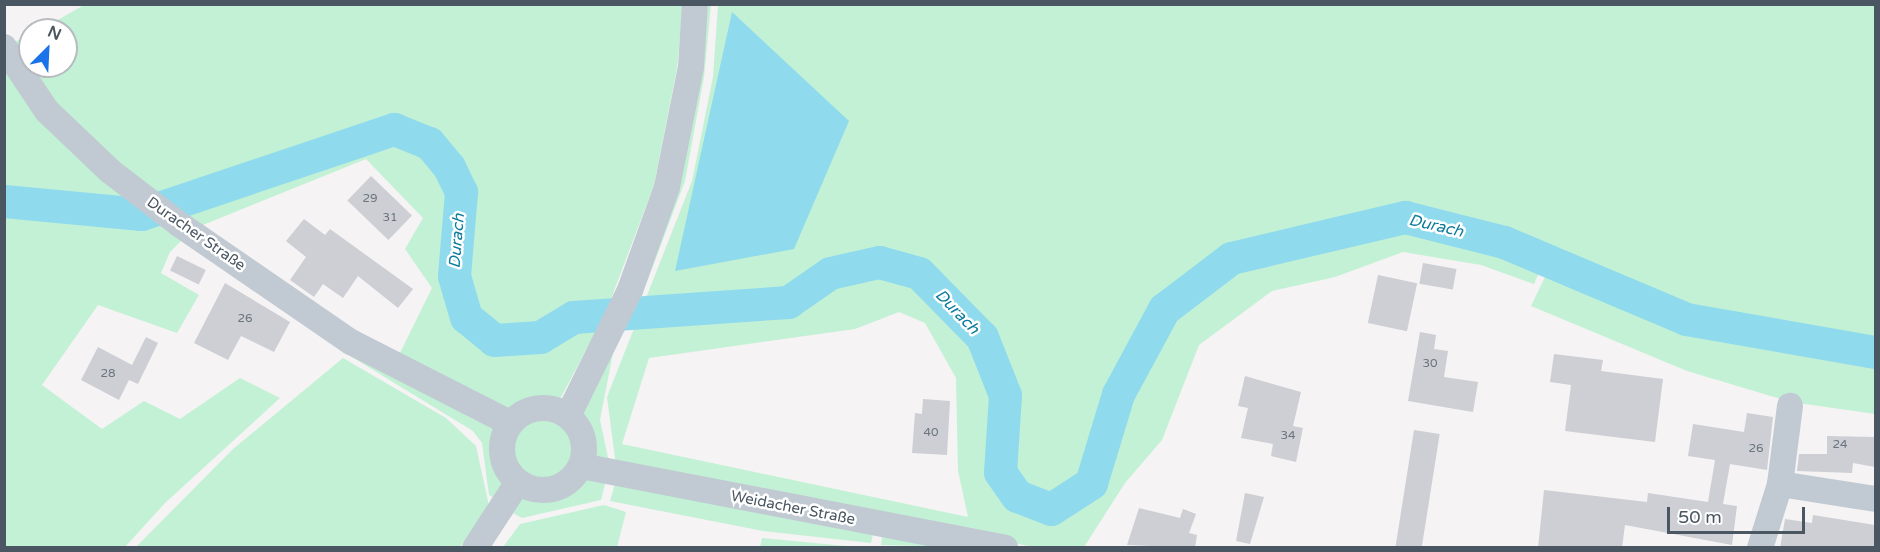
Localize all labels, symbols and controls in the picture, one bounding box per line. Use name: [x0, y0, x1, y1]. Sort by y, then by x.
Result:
north arrow: [18, 18, 78, 78]
text: N: [45, 22, 64, 45]
house number: 29: [362, 192, 378, 206]
street label: Duracher Straße: [143, 193, 249, 275]
water label: Durach: [1407, 210, 1465, 242]
house number: 31: [382, 211, 398, 225]
water label: Durach: [445, 213, 469, 269]
water label: Durach: [931, 286, 983, 338]
house number: 26: [237, 312, 253, 326]
house number: 30: [1422, 357, 1438, 371]
house number: 28: [100, 367, 116, 381]
house number: 40: [923, 426, 939, 440]
house number: 34: [1280, 429, 1296, 443]
house number: 24: [1832, 438, 1848, 452]
house number: 26: [1748, 442, 1764, 456]
street label: Weidacher Straße: [729, 487, 857, 529]
scale bar: [1670, 495, 1808, 533]
text: 50 m: [1678, 506, 1722, 528]

